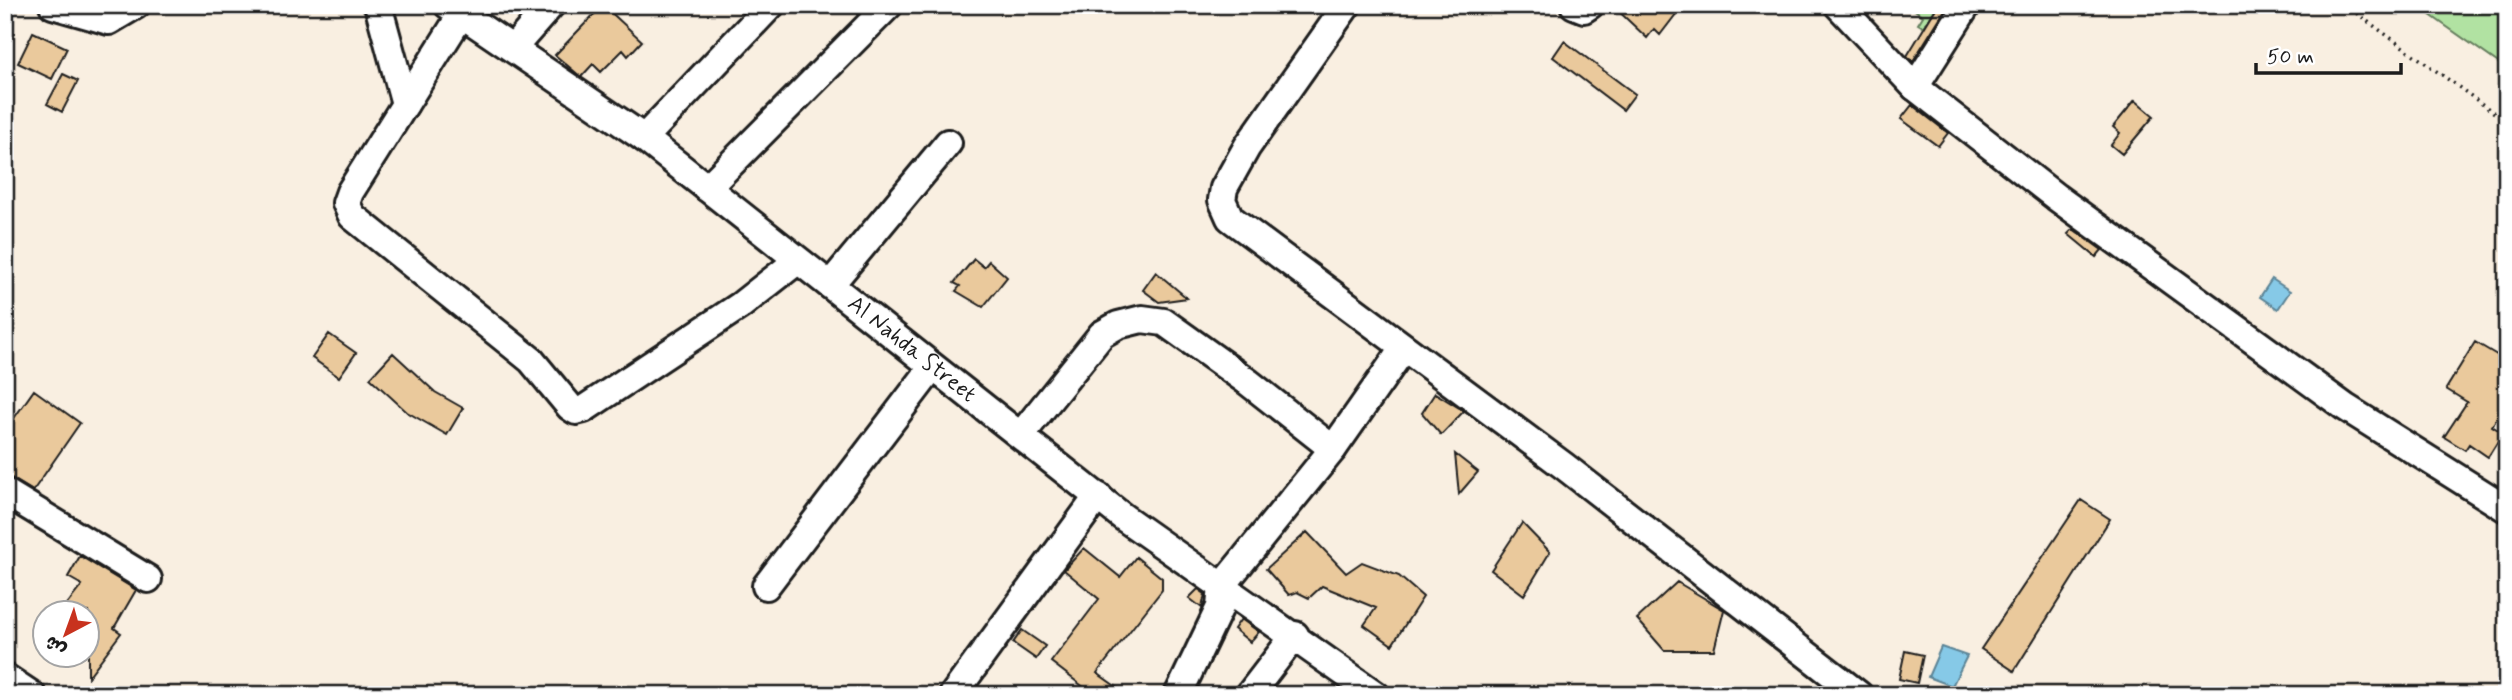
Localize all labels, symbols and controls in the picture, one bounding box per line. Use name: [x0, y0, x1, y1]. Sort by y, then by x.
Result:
scale bar: [2256, 32, 2402, 76]
text: 50 m: [2267, 43, 2314, 71]
street label: Al Nahda Street: [841, 289, 982, 410]
north arrow: [32, 598, 102, 668]
text: ش: [40, 629, 72, 662]

